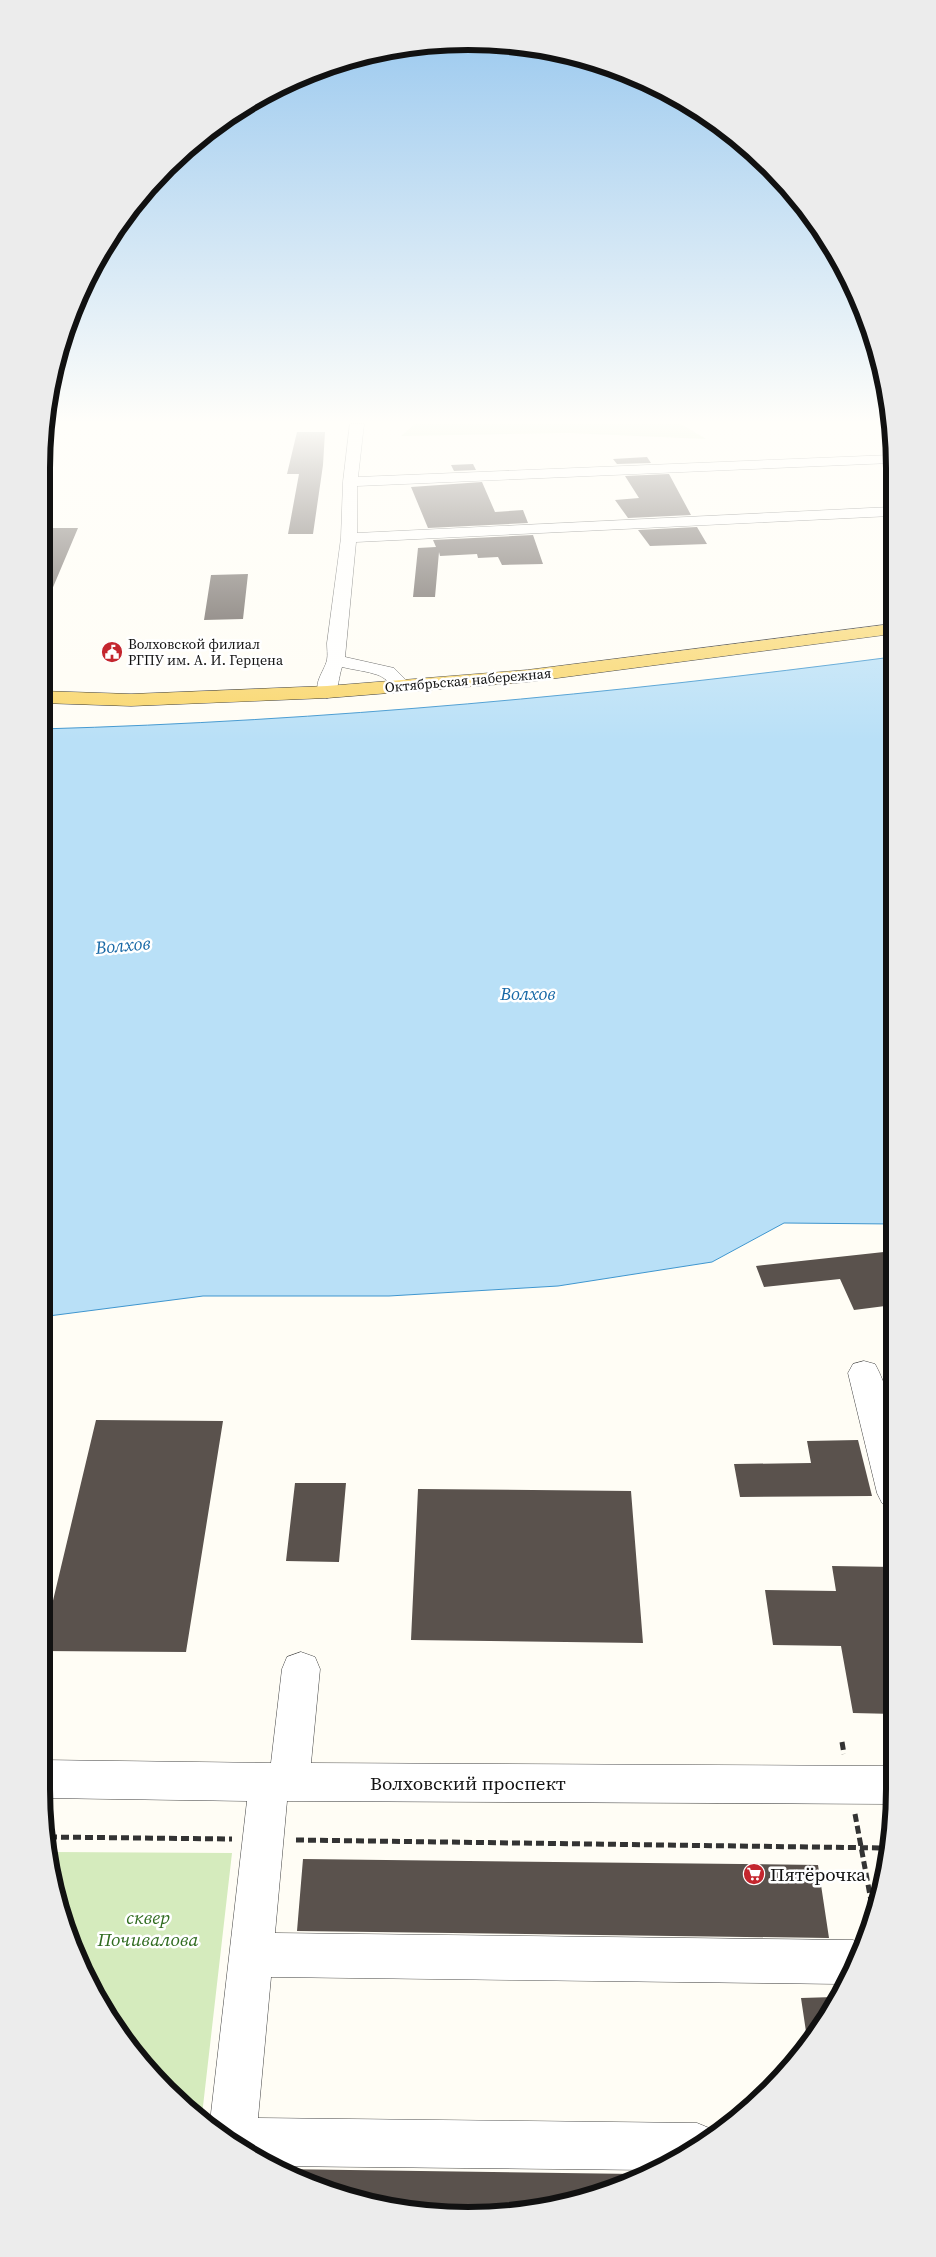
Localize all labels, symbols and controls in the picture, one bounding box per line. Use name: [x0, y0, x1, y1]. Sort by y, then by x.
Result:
place label: Волховской филиал РГПУ им. А. И. Герцена: [128, 634, 284, 670]
public building icon: Волховской филиал РГПУ им. А. И. Герцена: [100, 640, 124, 664]
street label: Октябрьская набережная: [384, 663, 552, 697]
water label: Волхов: [93, 930, 152, 960]
water label: Волхов: [499, 981, 556, 1006]
street label: Волховский проспект: [370, 1770, 566, 1796]
place label: Пятёрочка: [770, 1861, 866, 1887]
supermarket icon: Пятёрочка: [742, 1862, 766, 1886]
park label: сквер Почивалова: [96, 1904, 199, 1952]

